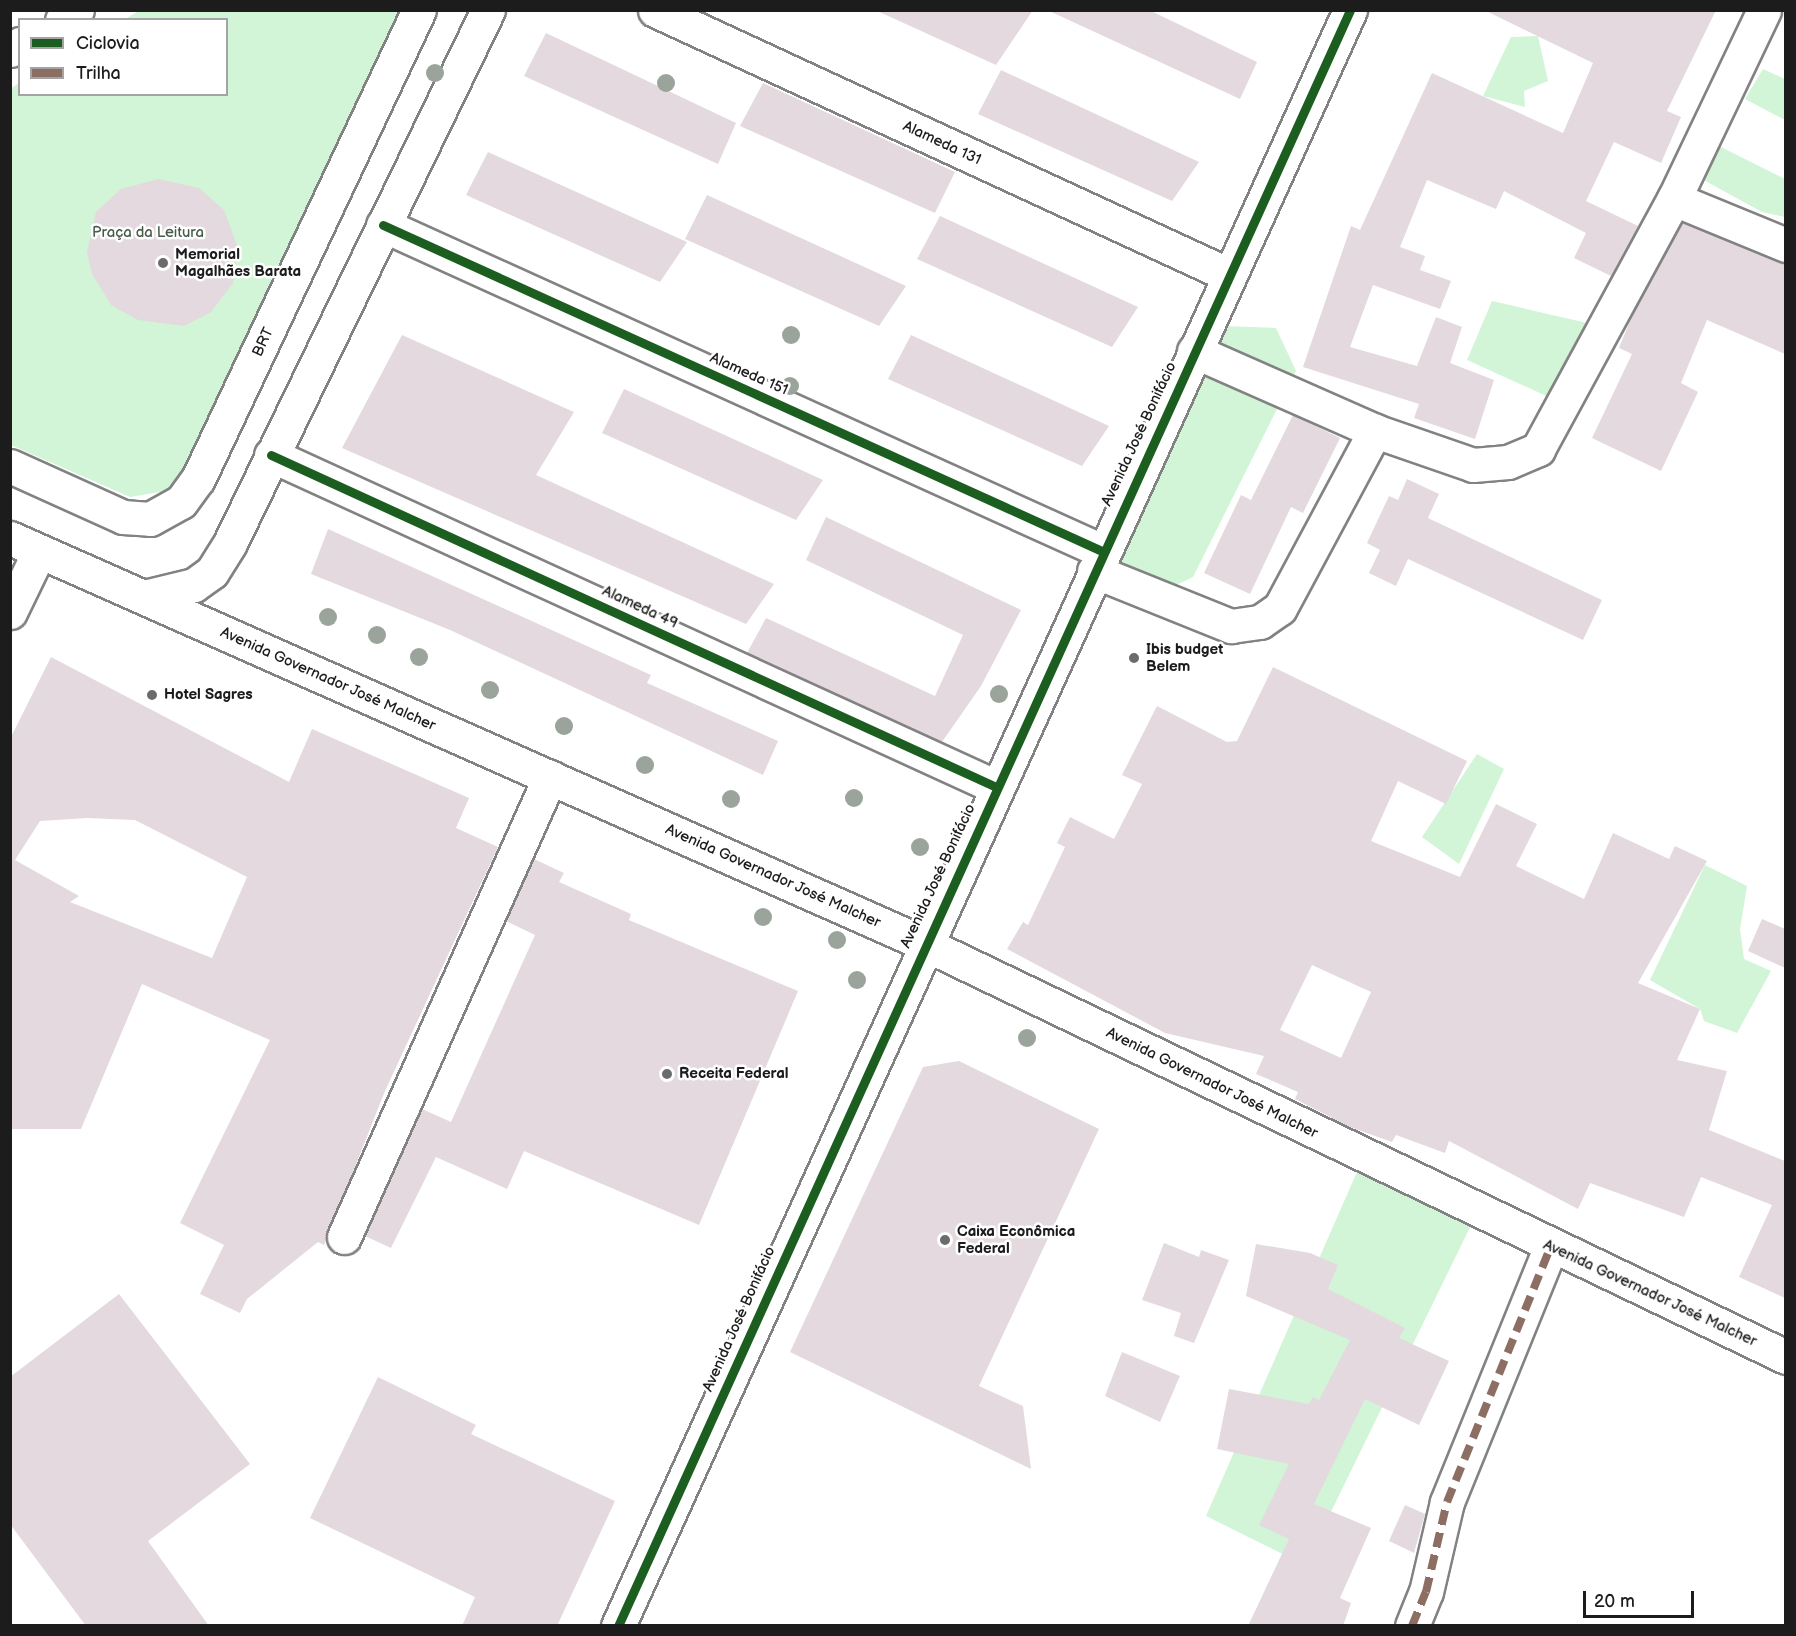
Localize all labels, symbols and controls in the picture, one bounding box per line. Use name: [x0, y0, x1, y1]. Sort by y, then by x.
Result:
legend: [18, 18, 228, 96]
text: Ciclovia: [76, 33, 140, 54]
text: Trilha: [76, 63, 121, 84]
street label: Alameda 131: [900, 117, 984, 169]
park label: Praça da Leitura: [92, 224, 204, 242]
place label: Memorial Magalhães Barata: [175, 245, 301, 280]
marker: Memorial Magalhães Barata: [156, 256, 170, 270]
street label: BRT: [249, 325, 277, 359]
street label: Alameda 151: [707, 349, 791, 399]
street label: Avenida José Bonifácio: [1098, 359, 1180, 509]
street label: Alameda 49: [599, 582, 681, 632]
street label: Avenida Governador José Malcher: [217, 623, 439, 735]
place label: Ibis budget Belem: [1146, 640, 1223, 675]
marker: Ibis budget Belem: [1127, 651, 1141, 665]
place label: Hotel Sagres: [164, 686, 253, 704]
marker: Hotel Sagres: [145, 688, 159, 702]
street label: Avenida José Bonifácio: [897, 801, 979, 951]
street label: Avenida Governador José Malcher: [662, 820, 884, 932]
street label: Avenida Governador José Malcher: [1103, 1024, 1321, 1142]
place label: Receita Federal: [679, 1065, 788, 1083]
marker: Receita Federal: [660, 1067, 674, 1081]
place label: Caixa Econômica Federal: [957, 1222, 1075, 1257]
marker: Caixa Econômica Federal: [938, 1233, 952, 1247]
street label: Avenida Governador José Malcher: [1540, 1235, 1760, 1351]
street label: Avenida José Bonifácio: [699, 1243, 779, 1395]
scale bar: [1586, 1579, 1697, 1617]
text: 20 m: [1594, 1591, 1635, 1612]

